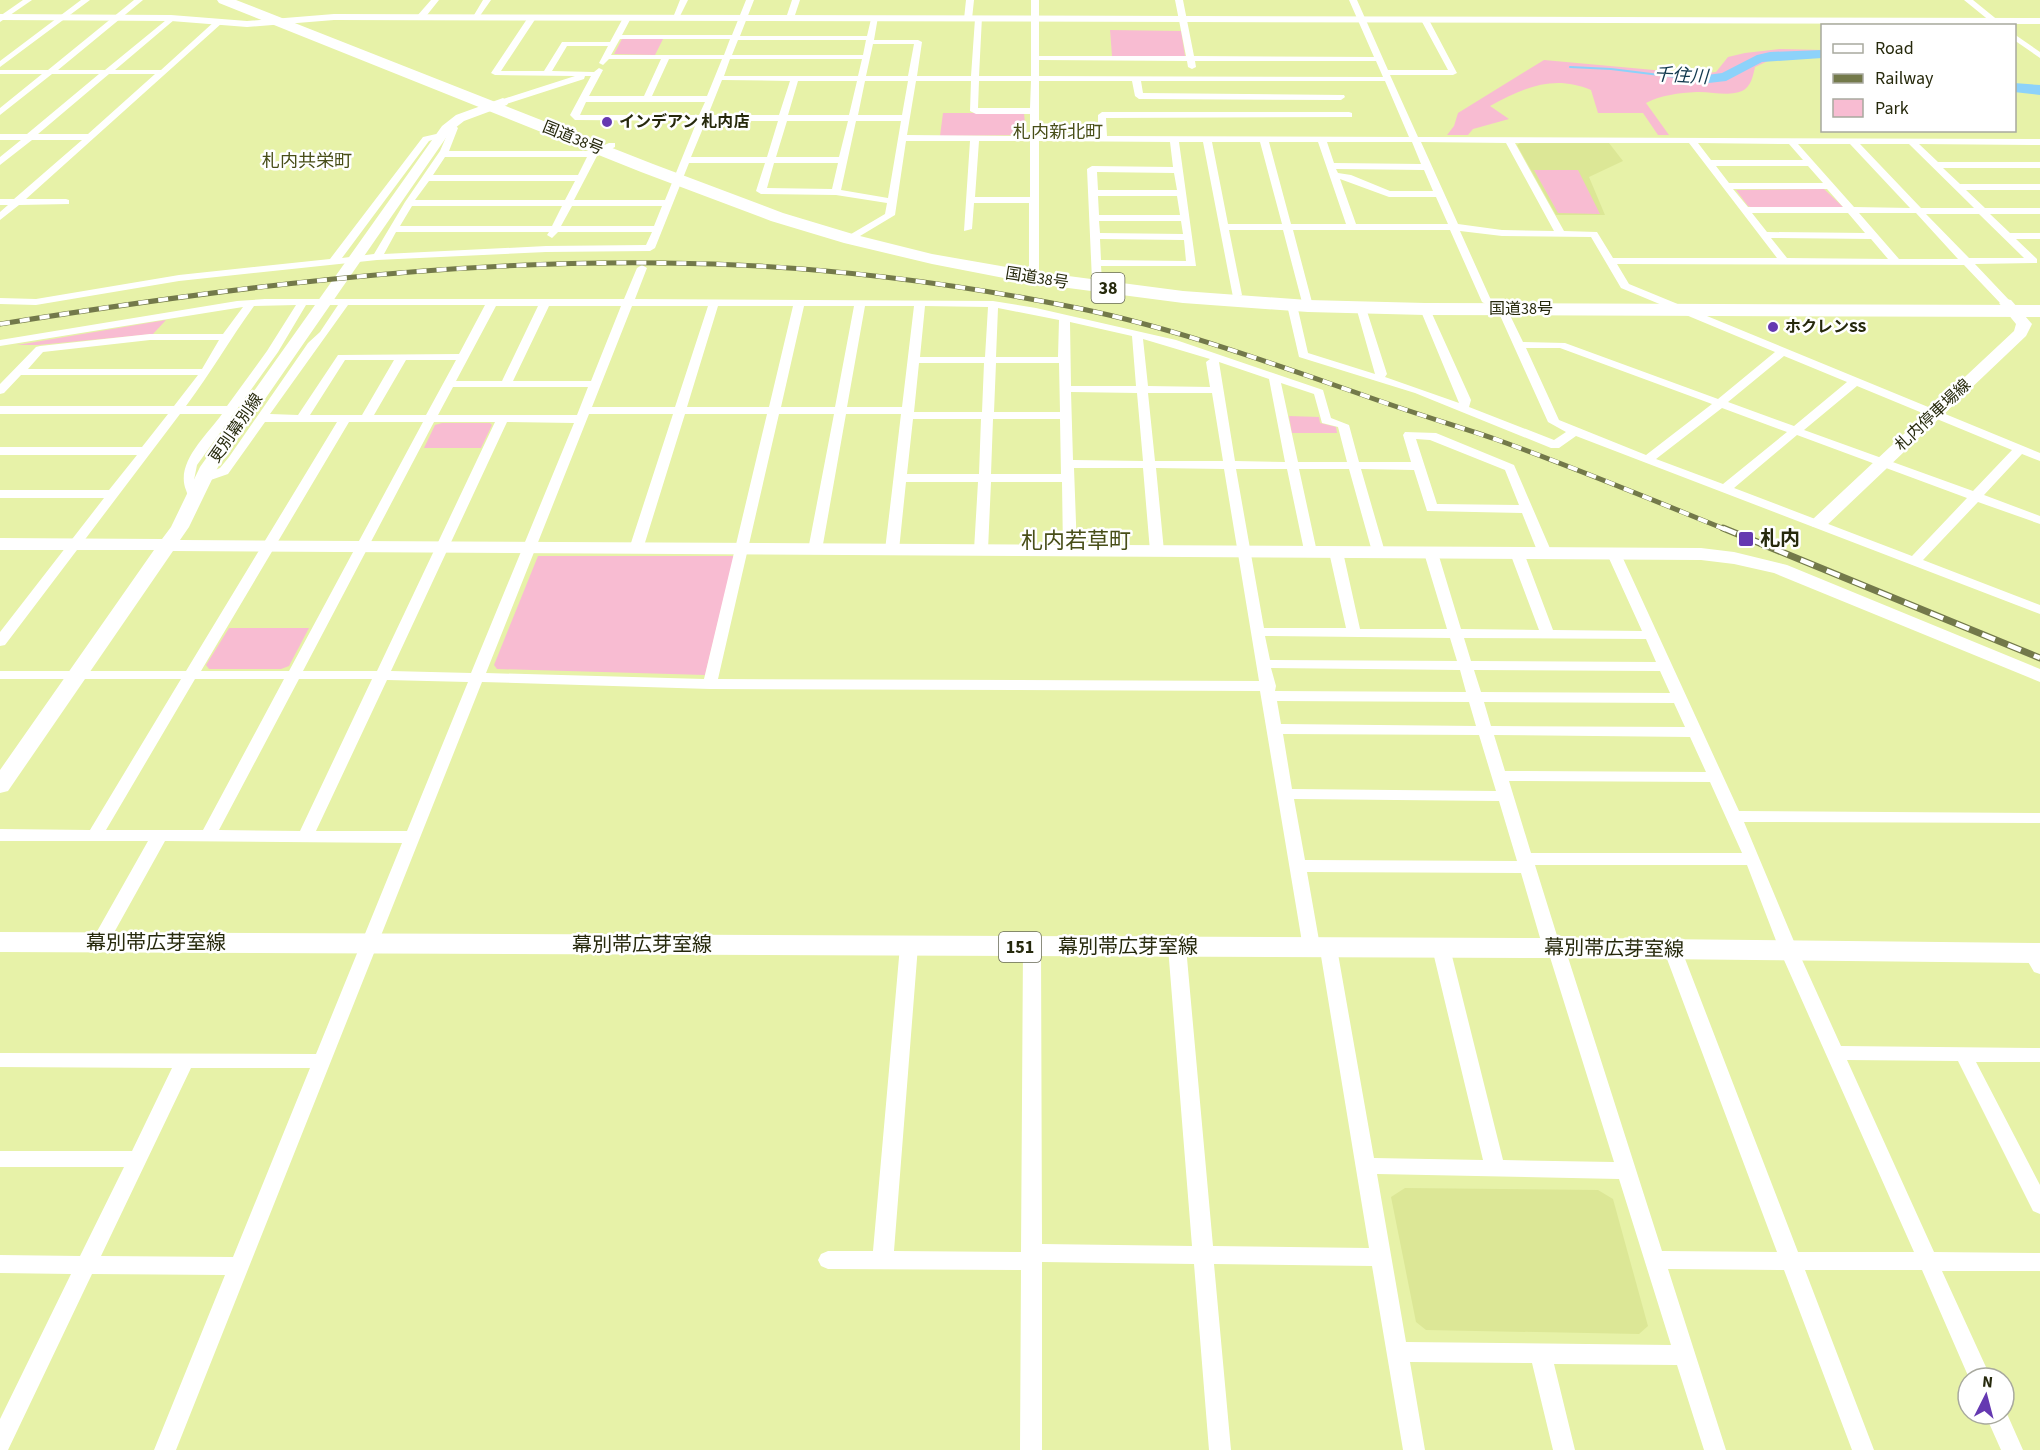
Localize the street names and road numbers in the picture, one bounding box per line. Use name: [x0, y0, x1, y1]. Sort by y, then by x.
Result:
street label: 国道38号: [539, 116, 607, 160]
street label: 国道38号: [1004, 262, 1070, 294]
road number: 38: [1092, 273, 1124, 303]
street label: 国道38号: [1489, 298, 1553, 320]
street label: 札内停車場線: [1890, 374, 1976, 456]
street label: 更別幕別線: [204, 389, 268, 467]
street label: 幕別帯広芽室線: [86, 929, 226, 957]
street label: 幕別帯広芽室線: [572, 931, 712, 959]
road number: 151: [999, 932, 1041, 962]
street label: 幕別帯広芽室線: [1058, 933, 1198, 961]
street label: 幕別帯広芽室線: [1544, 934, 1684, 964]

